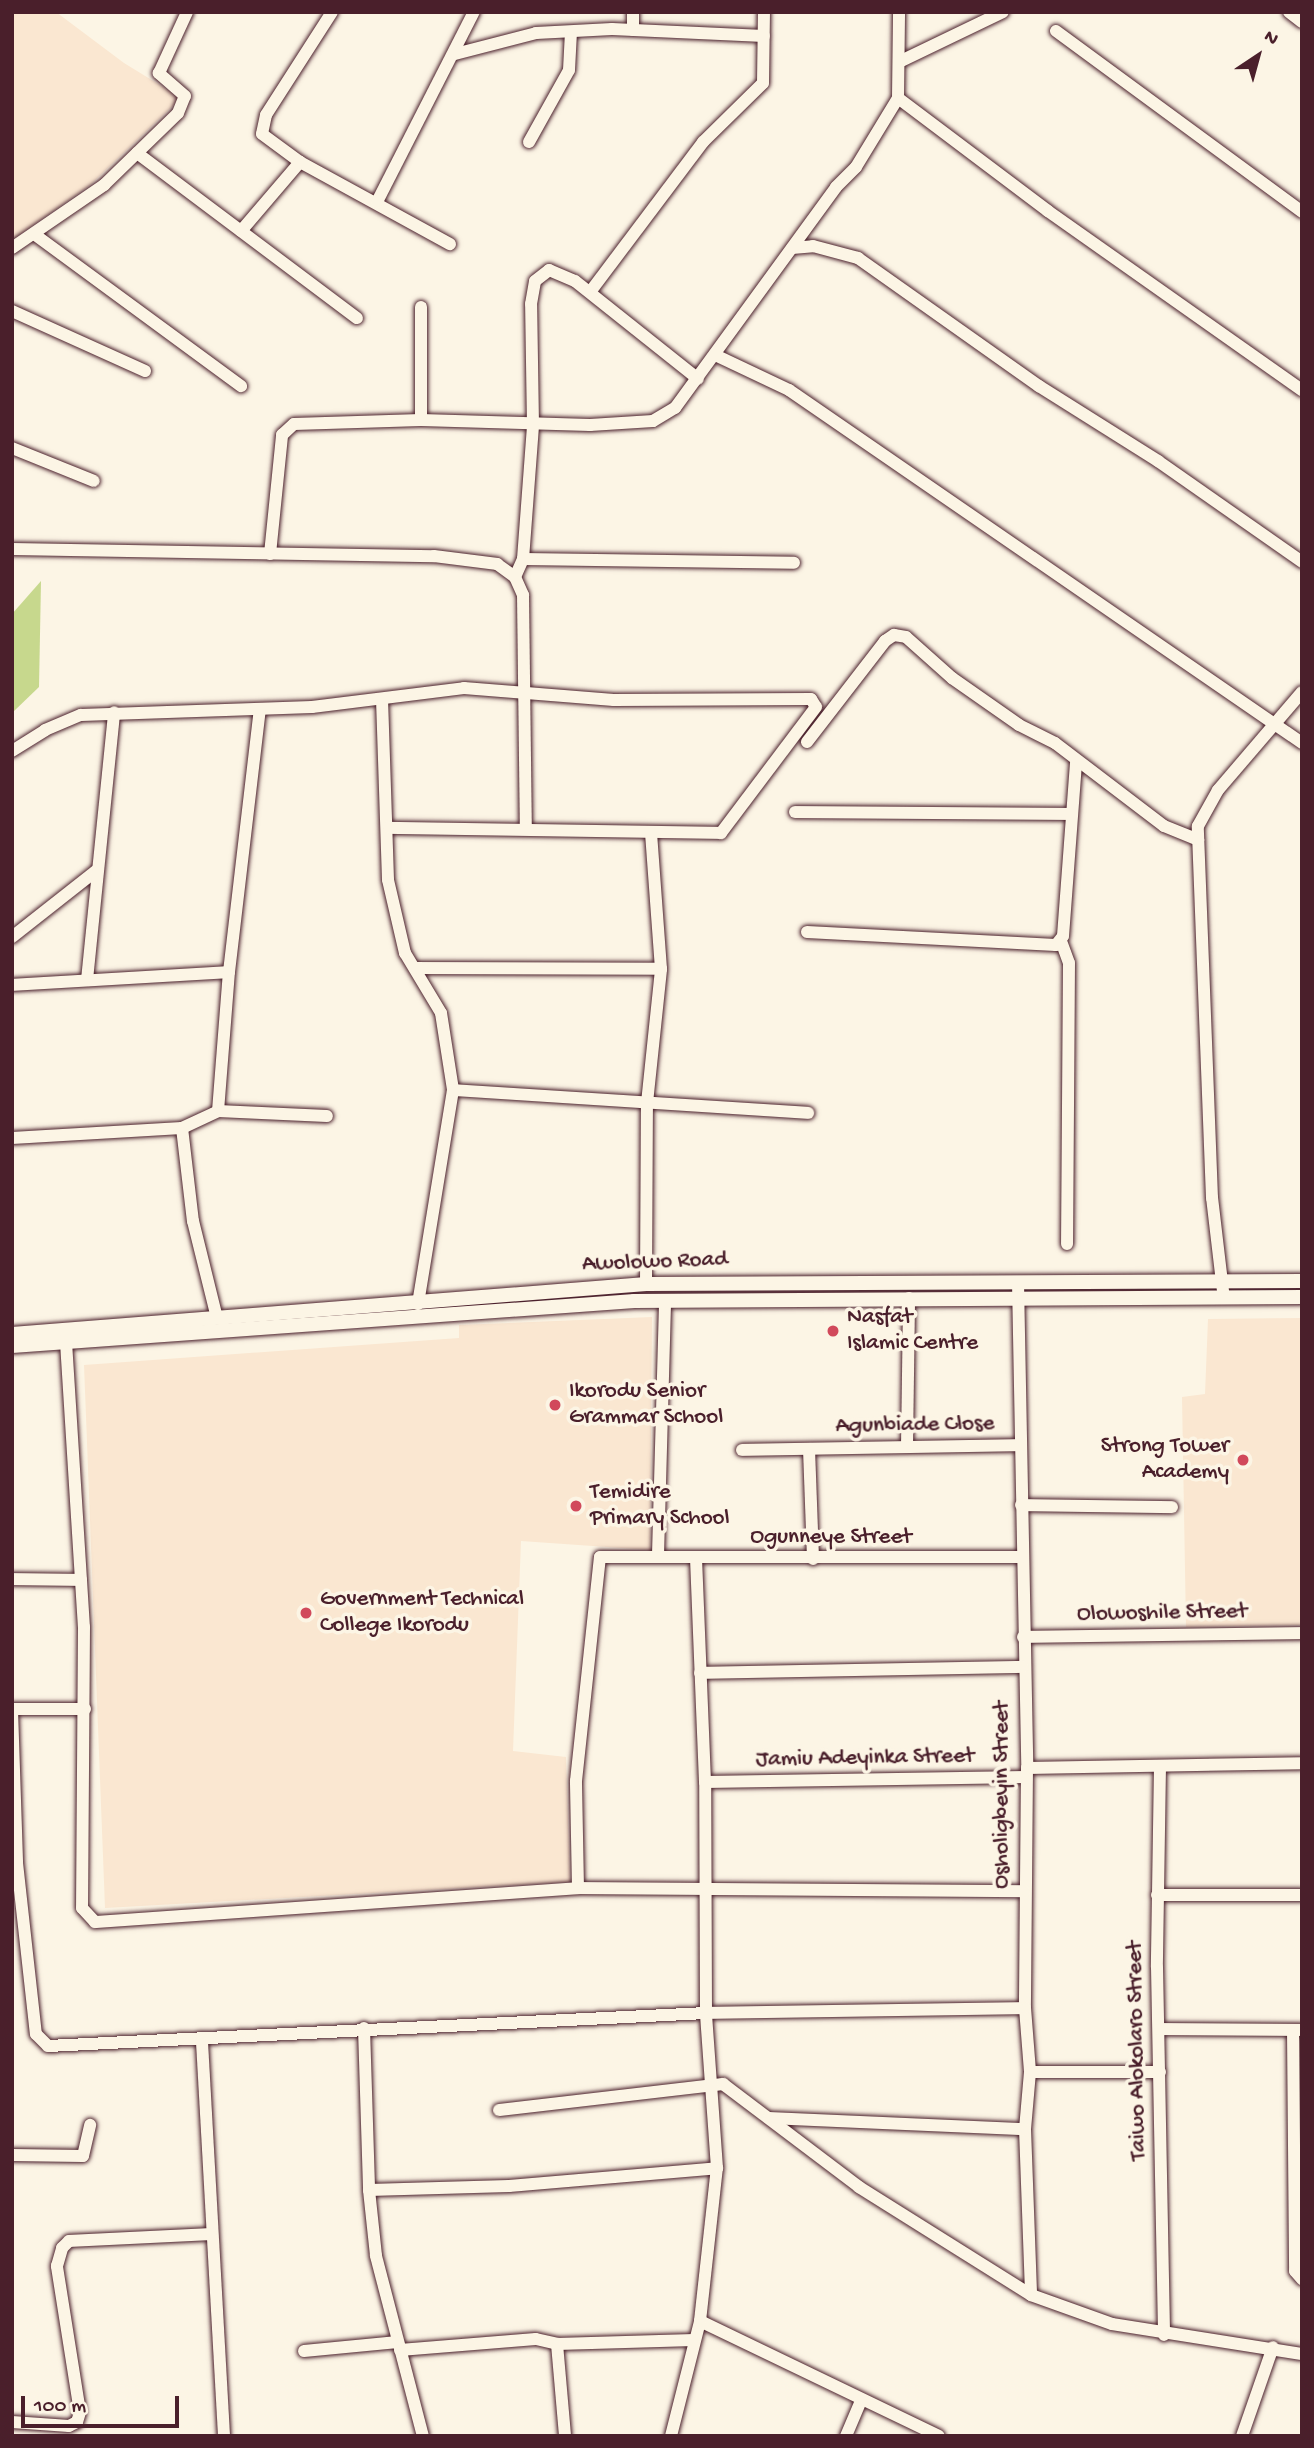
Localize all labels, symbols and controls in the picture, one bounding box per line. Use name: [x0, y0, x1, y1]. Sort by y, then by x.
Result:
north arrow: [1223, 21, 1293, 91]
text: N: [1259, 26, 1282, 52]
street label: Awolowo Road: [582, 1247, 728, 1279]
place label: Nasfat Islamic Centre: [847, 1304, 978, 1358]
marker: Nasfat Islamic Centre: [825, 1323, 841, 1339]
place label: Ikorodu Senior Grammar School: [569, 1378, 723, 1432]
marker: Ikorodu Senior Grammar School: [547, 1397, 563, 1413]
street label: Agunbiade Close: [835, 1411, 995, 1441]
place label: Strong Tower Academy: [1101, 1433, 1229, 1487]
marker: Strong Tower Academy: [1235, 1452, 1251, 1468]
place label: Temidire Primary School: [590, 1479, 730, 1533]
marker: Temidire Primary School: [568, 1498, 584, 1514]
street label: Ogunneye Street: [750, 1524, 912, 1552]
place label: Government Technical College Ikorodu: [320, 1586, 524, 1640]
street label: Olowoshile Street: [1077, 1599, 1247, 1629]
marker: Government Technical College Ikorodu: [298, 1605, 314, 1621]
street label: Osholigbeyin Street: [989, 1701, 1017, 1889]
street label: Jamiu Adeyinka Street: [756, 1743, 974, 1775]
street label: Taiwo Alokolaro Street: [1122, 1941, 1154, 2161]
scale bar: [24, 2382, 182, 2426]
text: 100 m: [34, 2395, 86, 2420]

